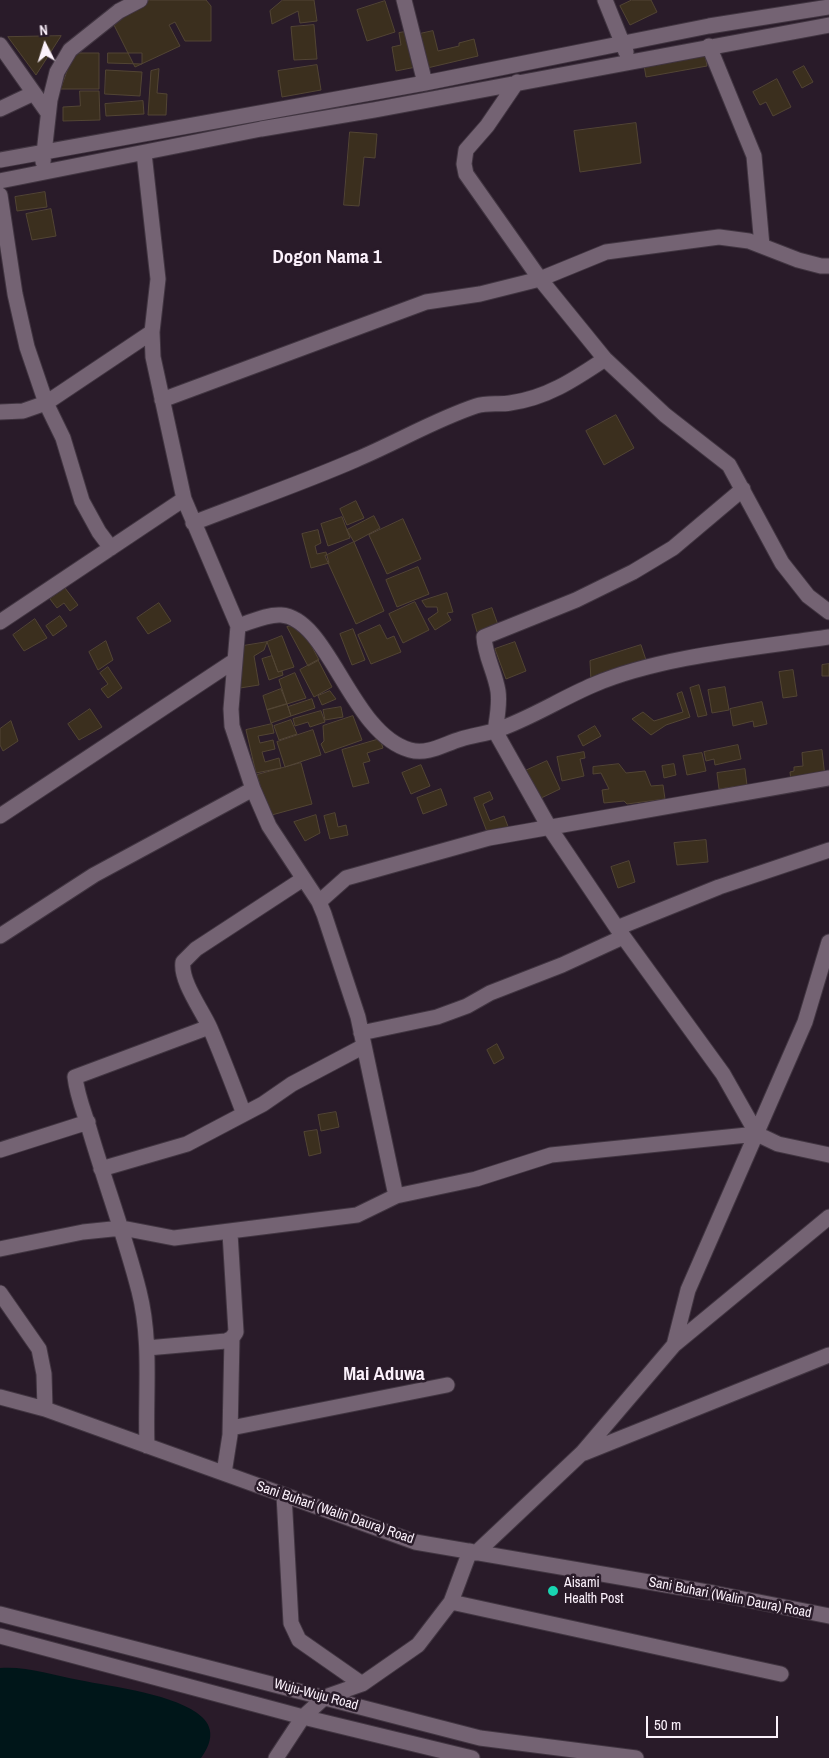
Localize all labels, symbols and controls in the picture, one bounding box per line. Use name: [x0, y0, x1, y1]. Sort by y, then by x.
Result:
north arrow: [20, 20, 70, 70]
text: N: [39, 21, 49, 39]
district label: Dogon Nama 1: [272, 247, 382, 269]
district label: Mai Aduwa: [343, 1364, 425, 1386]
street label: Sani Buhari (Walin Daura) Road: [254, 1478, 416, 1548]
street label: Sani Buhari (Walin Daura) Road: [647, 1574, 813, 1622]
place label: Aisami Health Post: [564, 1575, 623, 1608]
marker: Aisami Health Post: [546, 1584, 560, 1598]
street label: Wuju-Wuju Road: [272, 1676, 360, 1714]
scale bar: [649, 1706, 782, 1738]
text: 50 m: [654, 1714, 681, 1735]

